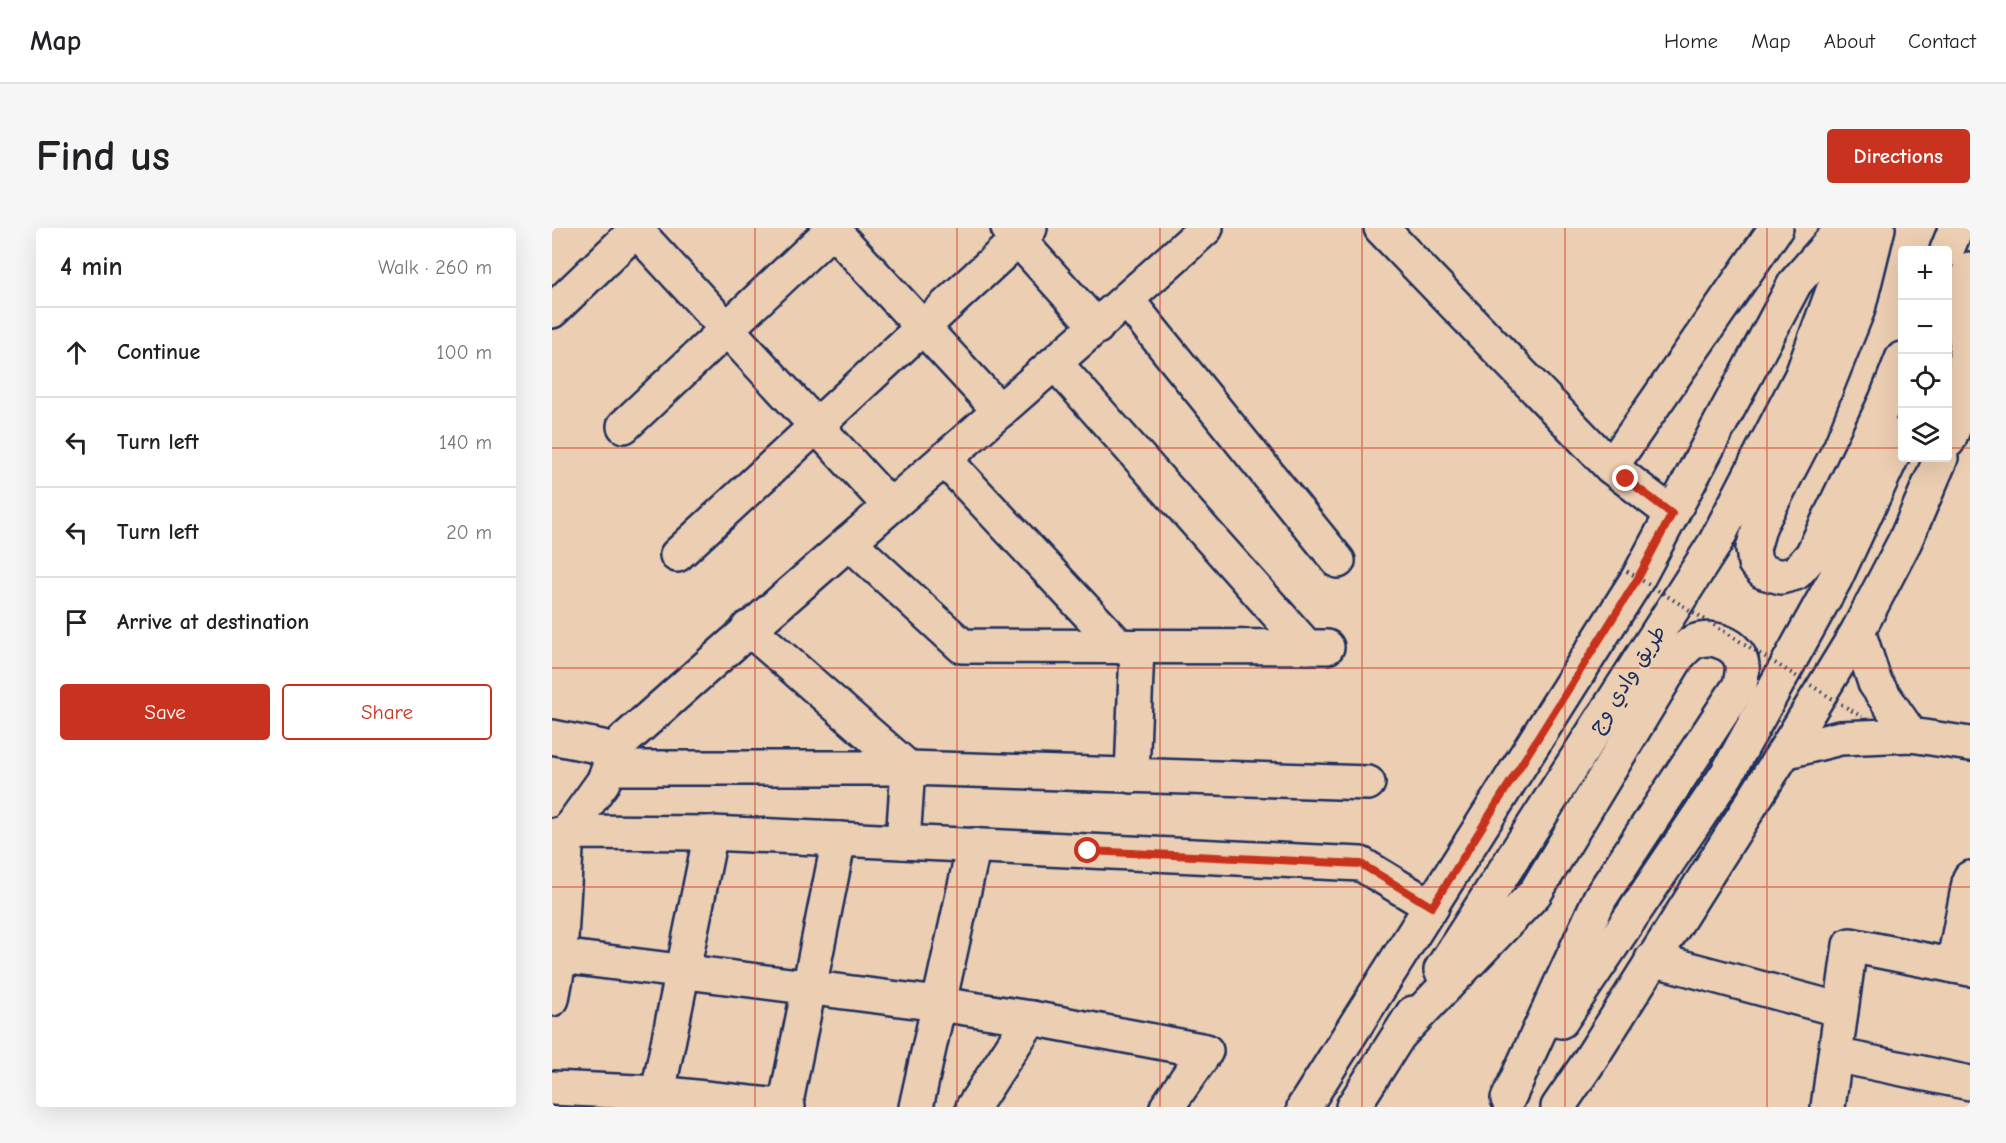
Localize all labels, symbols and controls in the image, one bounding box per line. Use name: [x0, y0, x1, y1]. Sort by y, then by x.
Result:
text: Map: [30, 25, 81, 57]
text: Home: [1664, 29, 1718, 53]
text: Map: [1751, 29, 1791, 53]
text: About: [1824, 29, 1875, 53]
text: Contact: [1908, 29, 1976, 53]
button: Directions: [1827, 129, 1970, 183]
text: Find us: [36, 132, 170, 181]
map controls: [1898, 246, 1952, 462]
button: +: [1898, 246, 1952, 300]
text: 4 min: [60, 252, 123, 282]
text: Walk · 260 m: [378, 256, 492, 279]
button: −: [1898, 300, 1952, 354]
icon: ahead: [60, 336, 93, 369]
text: Continue: [117, 339, 200, 365]
text: 100 m: [437, 341, 492, 364]
button: locate: [1898, 354, 1952, 408]
button: layers: [1898, 408, 1952, 462]
icon: left: [60, 426, 93, 459]
text: Turn left: [117, 429, 199, 455]
text: 140 m: [439, 431, 492, 454]
route end: [1612, 465, 1638, 491]
icon: left: [60, 516, 93, 549]
text: Turn left: [117, 519, 199, 545]
text: 20 m: [446, 521, 492, 544]
icon: arrive: [60, 606, 93, 639]
text: Arrive at destination: [117, 609, 309, 635]
street label: طريق وادي وج: [1583, 621, 1673, 739]
button: Save: [60, 684, 270, 740]
button: Share: [282, 684, 492, 740]
route start: [1074, 837, 1100, 863]

